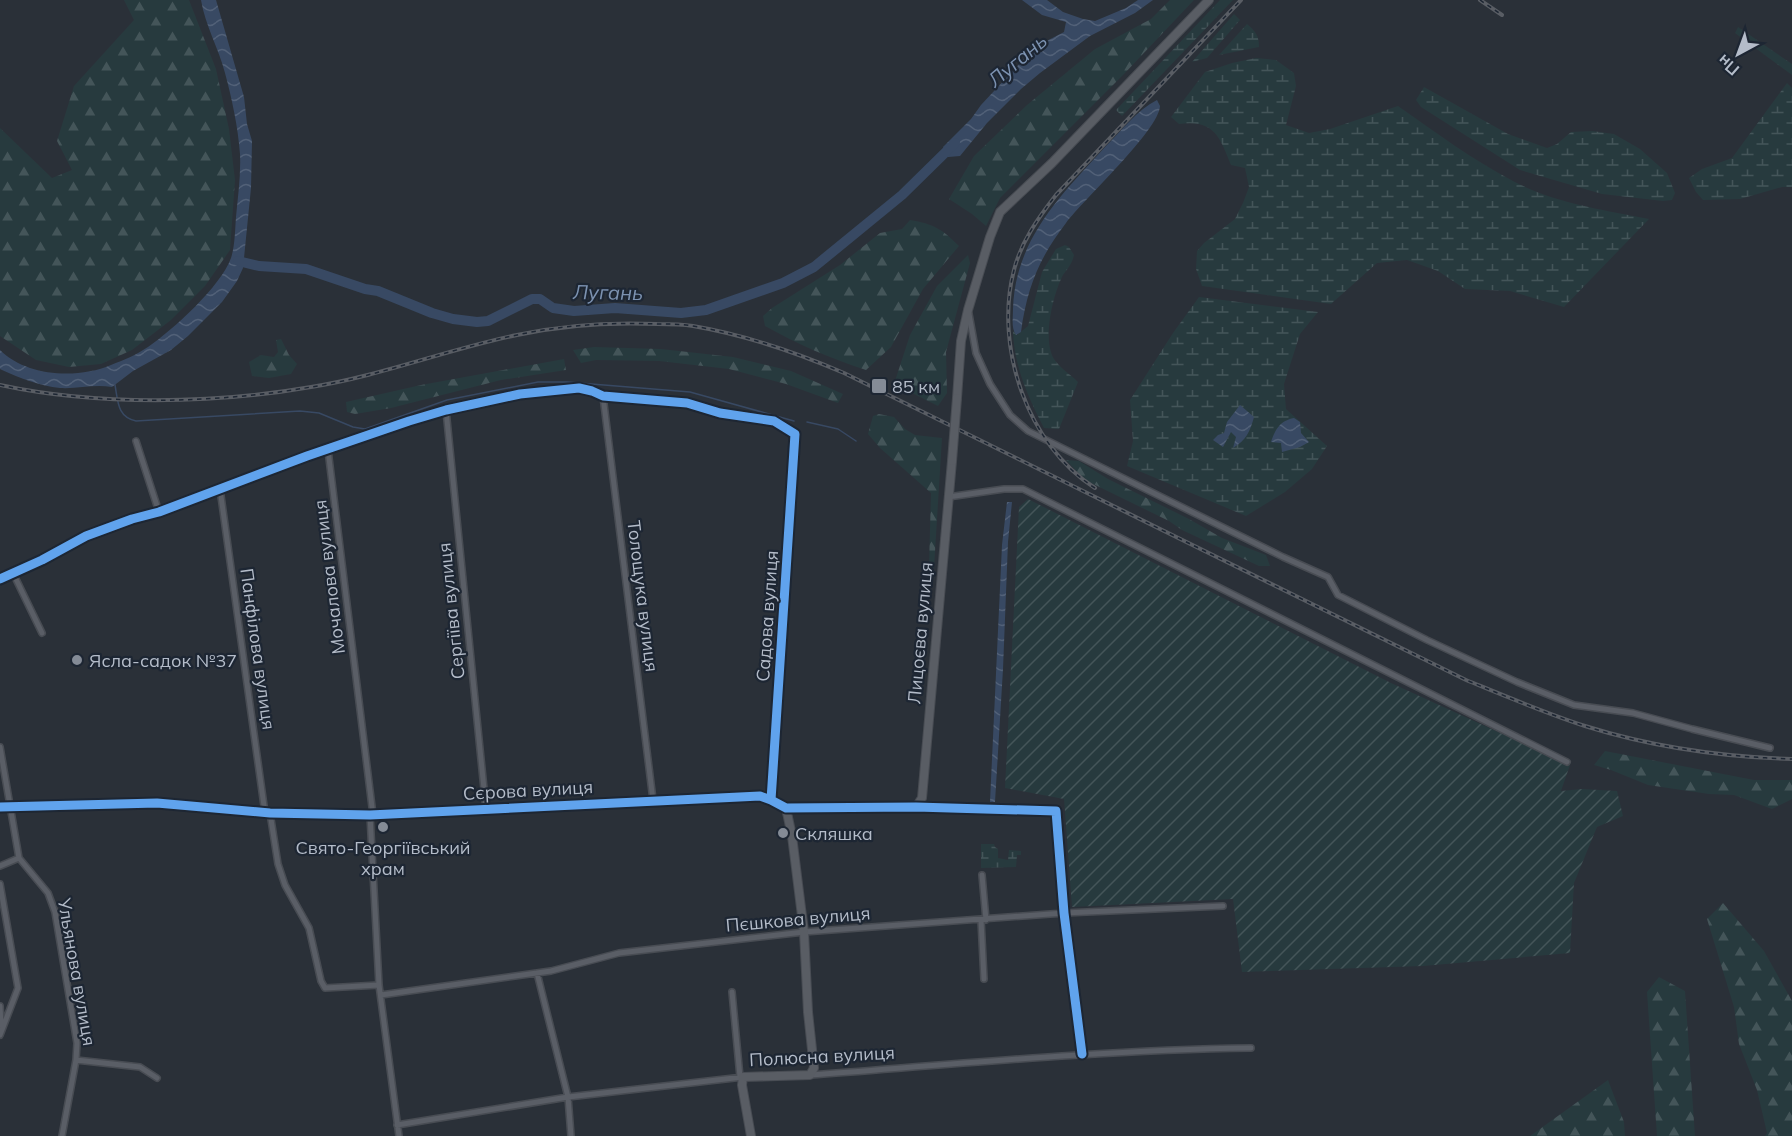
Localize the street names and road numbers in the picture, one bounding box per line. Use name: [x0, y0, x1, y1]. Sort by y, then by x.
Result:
street label: Мочалова вулиця: [308, 499, 350, 655]
street label: Толощука вулиця: [622, 519, 664, 673]
street label: Сергіїва вулиця: [432, 542, 470, 680]
street label: Садова вулиця: [751, 550, 783, 682]
street label: Лицоєва вулиця: [902, 561, 938, 705]
street label: Панфілова вулиця: [235, 567, 281, 731]
street label: Сєрова вулиця: [462, 775, 594, 805]
street label: Ульянова вулиця: [53, 895, 101, 1048]
street label: Пєшкова вулиця: [725, 901, 871, 937]
street label: Полюсна вулиця: [749, 1041, 895, 1071]

